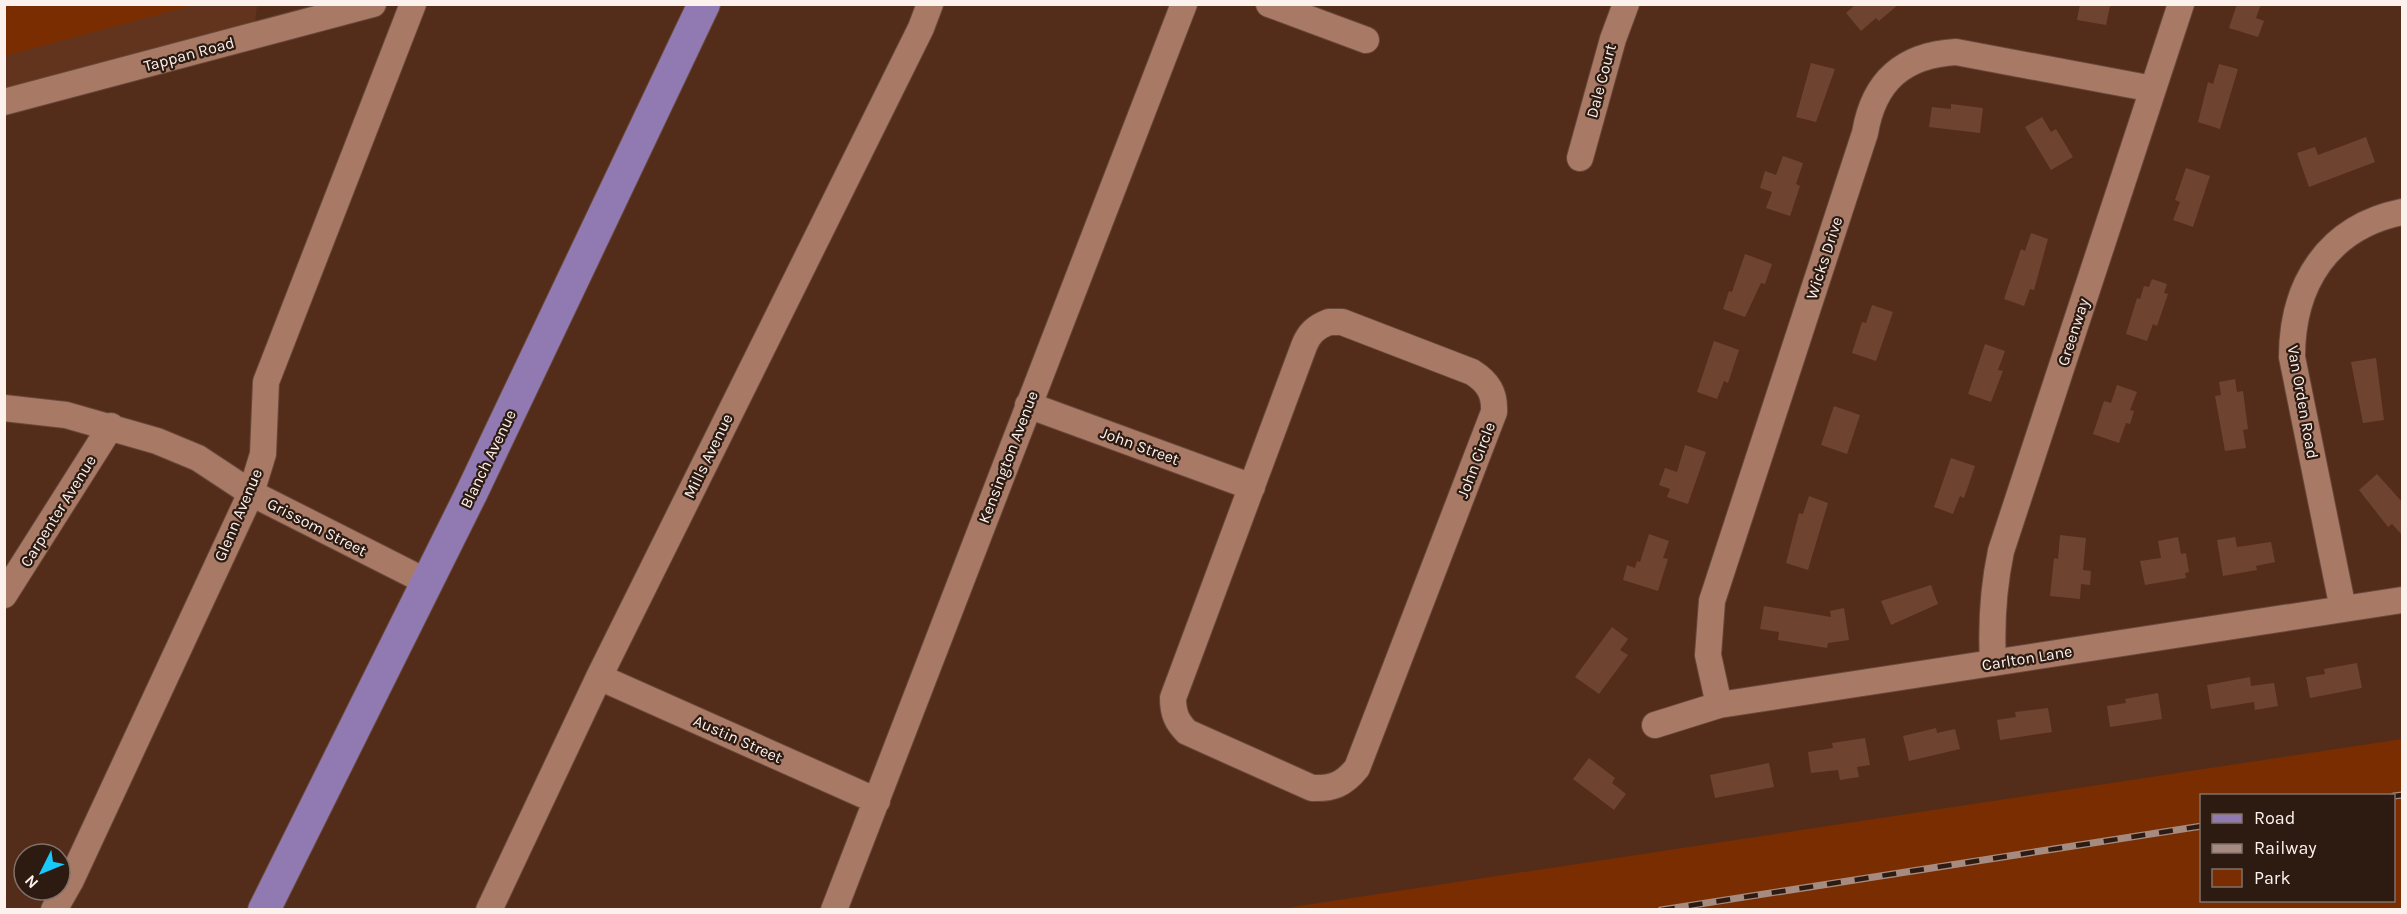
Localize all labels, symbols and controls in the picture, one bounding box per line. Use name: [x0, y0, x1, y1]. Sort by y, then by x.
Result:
street label: Tappan Road: [142, 33, 236, 75]
street label: Dale Court: [1582, 42, 1620, 120]
street label: Wicks Drive: [1802, 214, 1846, 302]
street label: Greenway: [2053, 295, 2093, 368]
street label: Van Orden Road: [2284, 344, 2322, 460]
street label: Kensington Avenue: [974, 388, 1042, 526]
street label: Blanch Avenue: [456, 407, 520, 511]
street label: Mills Avenue: [679, 410, 737, 502]
street label: John Circle: [1453, 419, 1499, 501]
street label: John Street: [1098, 423, 1182, 469]
street label: Carpenter Avenue: [16, 452, 100, 570]
street label: Glenn Avenue: [210, 466, 266, 564]
street label: Grissom Street: [264, 494, 370, 560]
street label: Carlton Lane: [1980, 641, 2074, 675]
street label: Austin Street: [691, 711, 785, 767]
legend: [2200, 794, 2395, 902]
text: Road: [2254, 807, 2295, 829]
text: Railway: [2254, 837, 2317, 859]
north arrow: [12, 842, 72, 902]
text: Park: [2254, 867, 2291, 889]
text: N: [21, 871, 42, 893]

